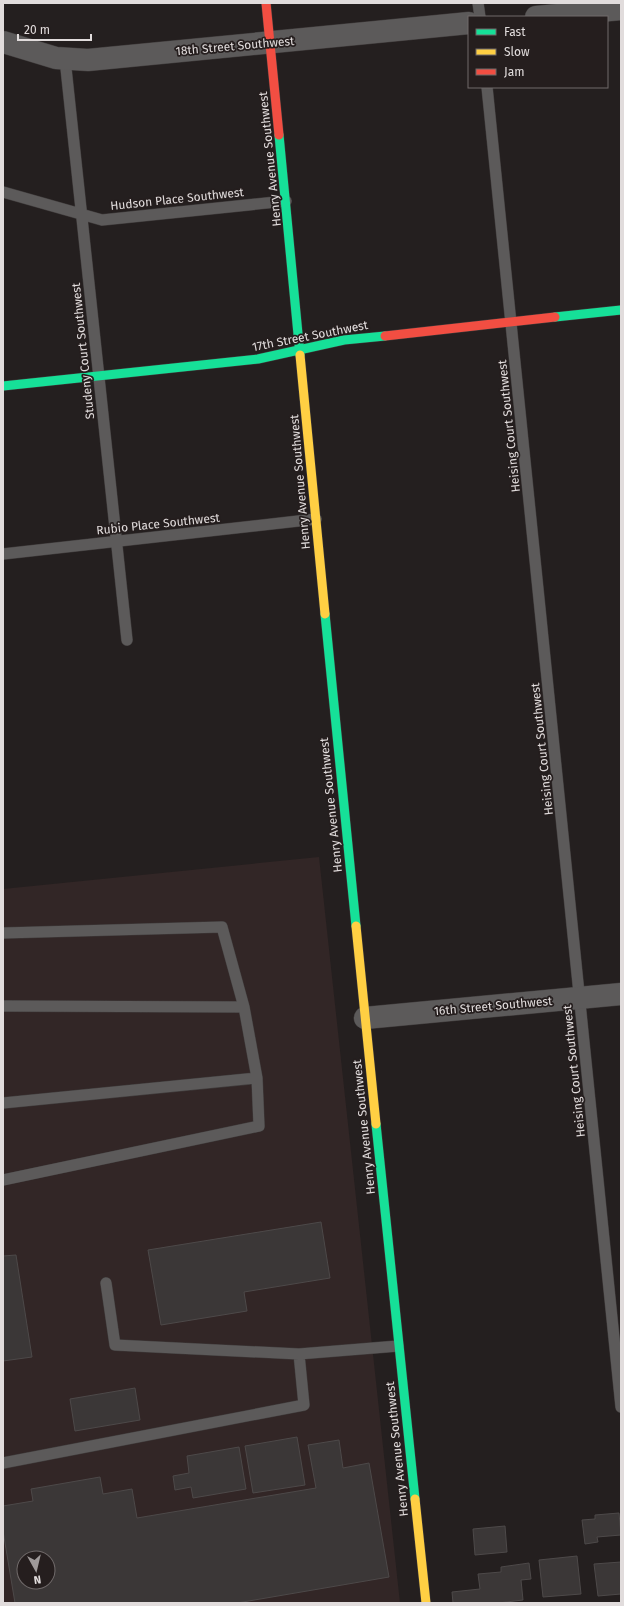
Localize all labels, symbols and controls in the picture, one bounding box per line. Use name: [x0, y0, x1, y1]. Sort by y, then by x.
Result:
scale bar: [18, 16, 91, 42]
legend: [468, 16, 608, 88]
text: 20 m: [24, 23, 50, 37]
text: Fast: [504, 25, 526, 39]
street label: 18th Street Southwest: [175, 34, 296, 58]
text: Slow: [504, 45, 530, 59]
text: Jam: [504, 65, 524, 79]
street label: Henry Avenue Southwest: [256, 90, 284, 227]
street label: Hudson Place Southwest: [110, 185, 245, 213]
street label: Studeny Court Southwest: [69, 281, 97, 420]
street label: 17th Street Southwest: [251, 318, 370, 354]
street label: Heising Court Southwest: [495, 358, 523, 493]
street label: Henry Avenue Southwest: [287, 413, 313, 550]
street label: Rubio Place Southwest: [96, 510, 221, 537]
street label: Heising Court Southwest: [528, 681, 556, 816]
street label: Henry Avenue Southwest: [317, 736, 345, 873]
street label: 16th Street Southwest: [433, 994, 553, 1018]
street label: Heising Court Southwest: [560, 1003, 588, 1138]
street label: Henry Avenue Southwest: [350, 1058, 378, 1195]
street label: Henry Avenue Southwest: [383, 1380, 411, 1517]
north arrow: [16, 1550, 56, 1590]
text: N: [33, 1572, 42, 1586]

